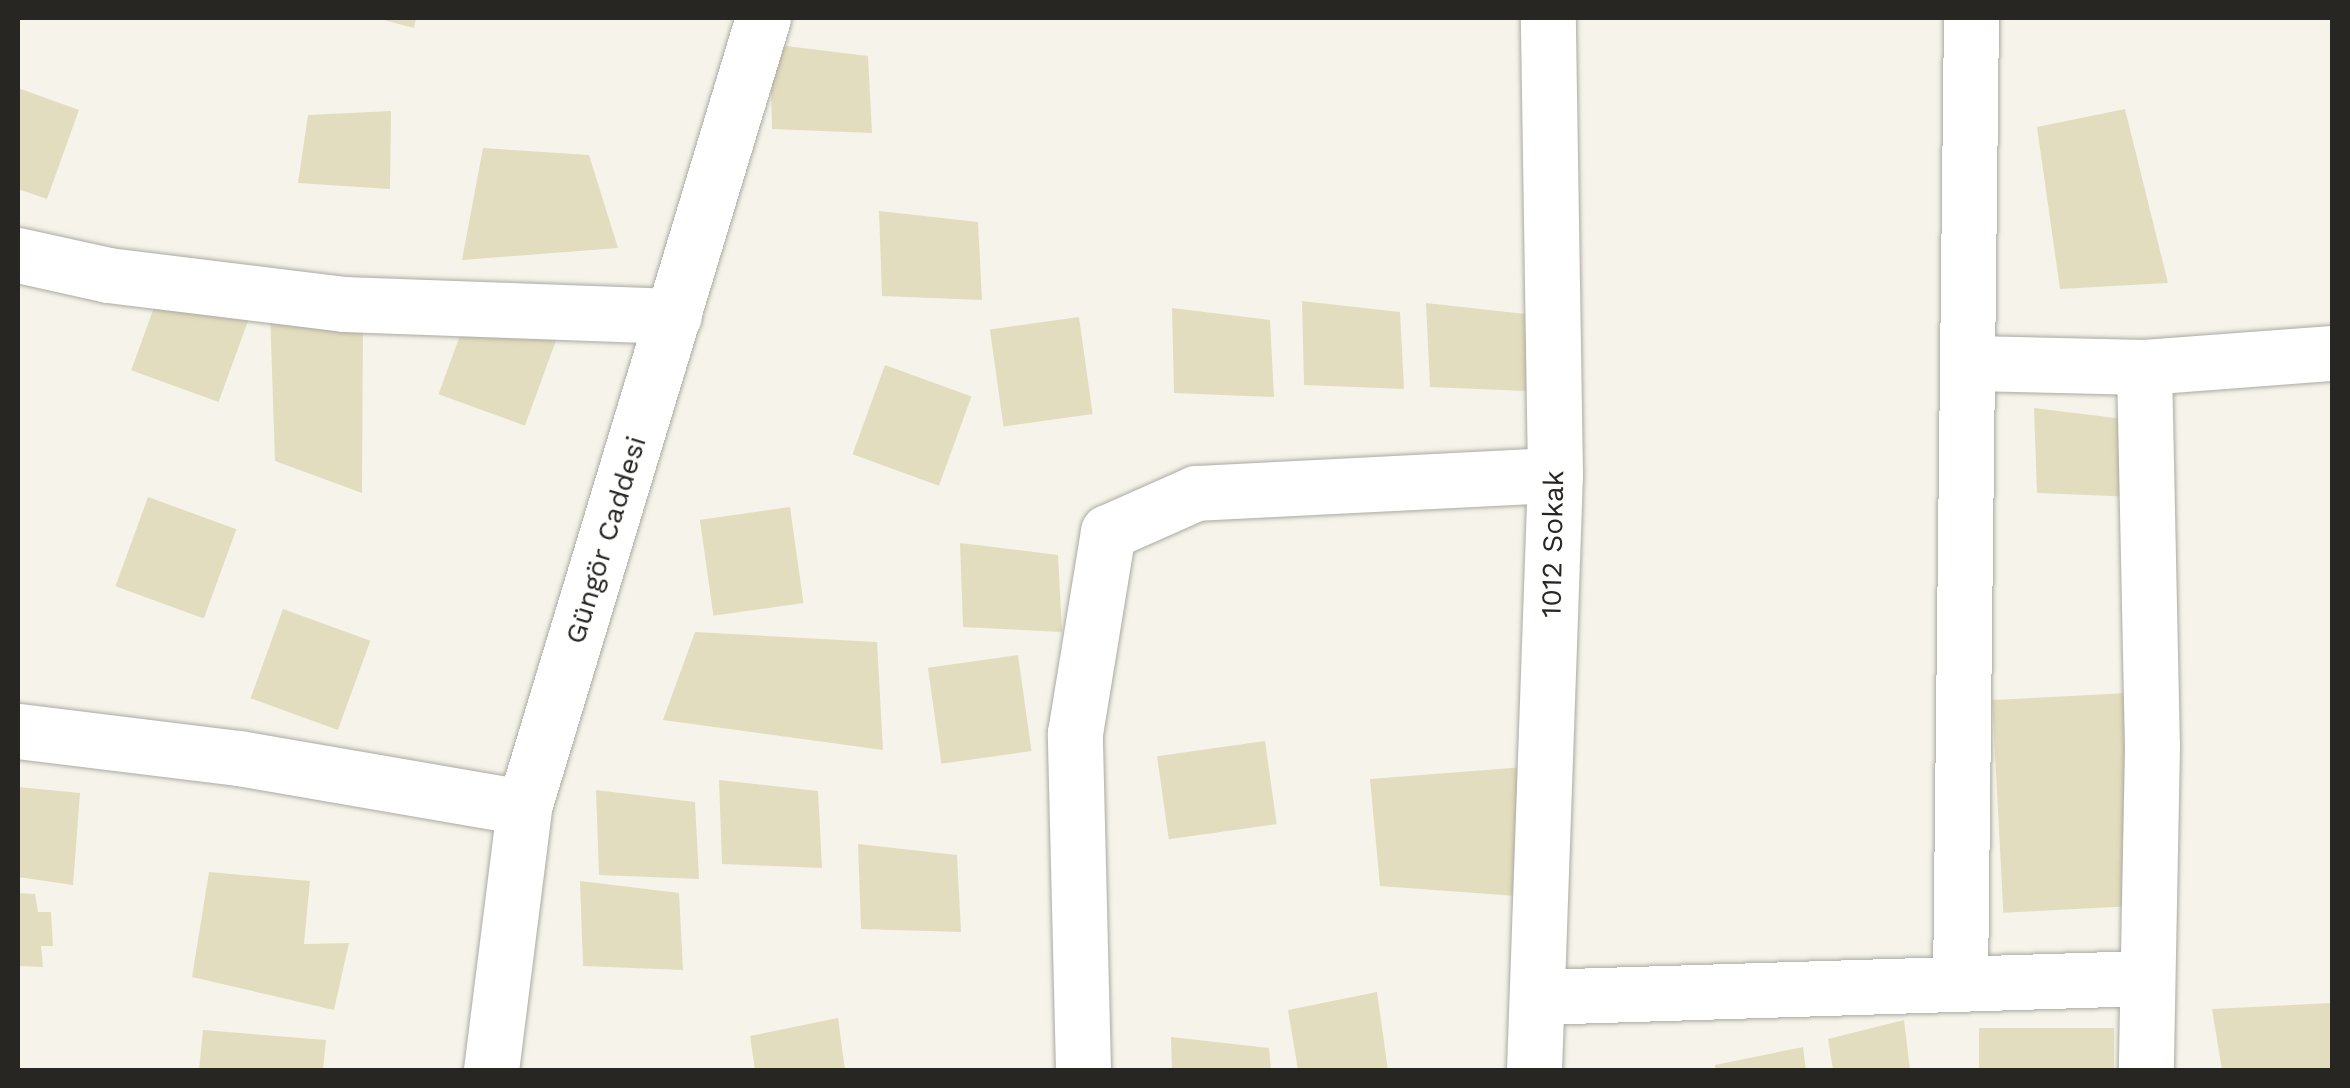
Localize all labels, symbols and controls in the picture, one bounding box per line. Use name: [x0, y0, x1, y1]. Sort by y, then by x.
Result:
street label: Güngör Caddesi: [558, 432, 654, 648]
street label: 1012 Sokak: [1535, 470, 1571, 618]

